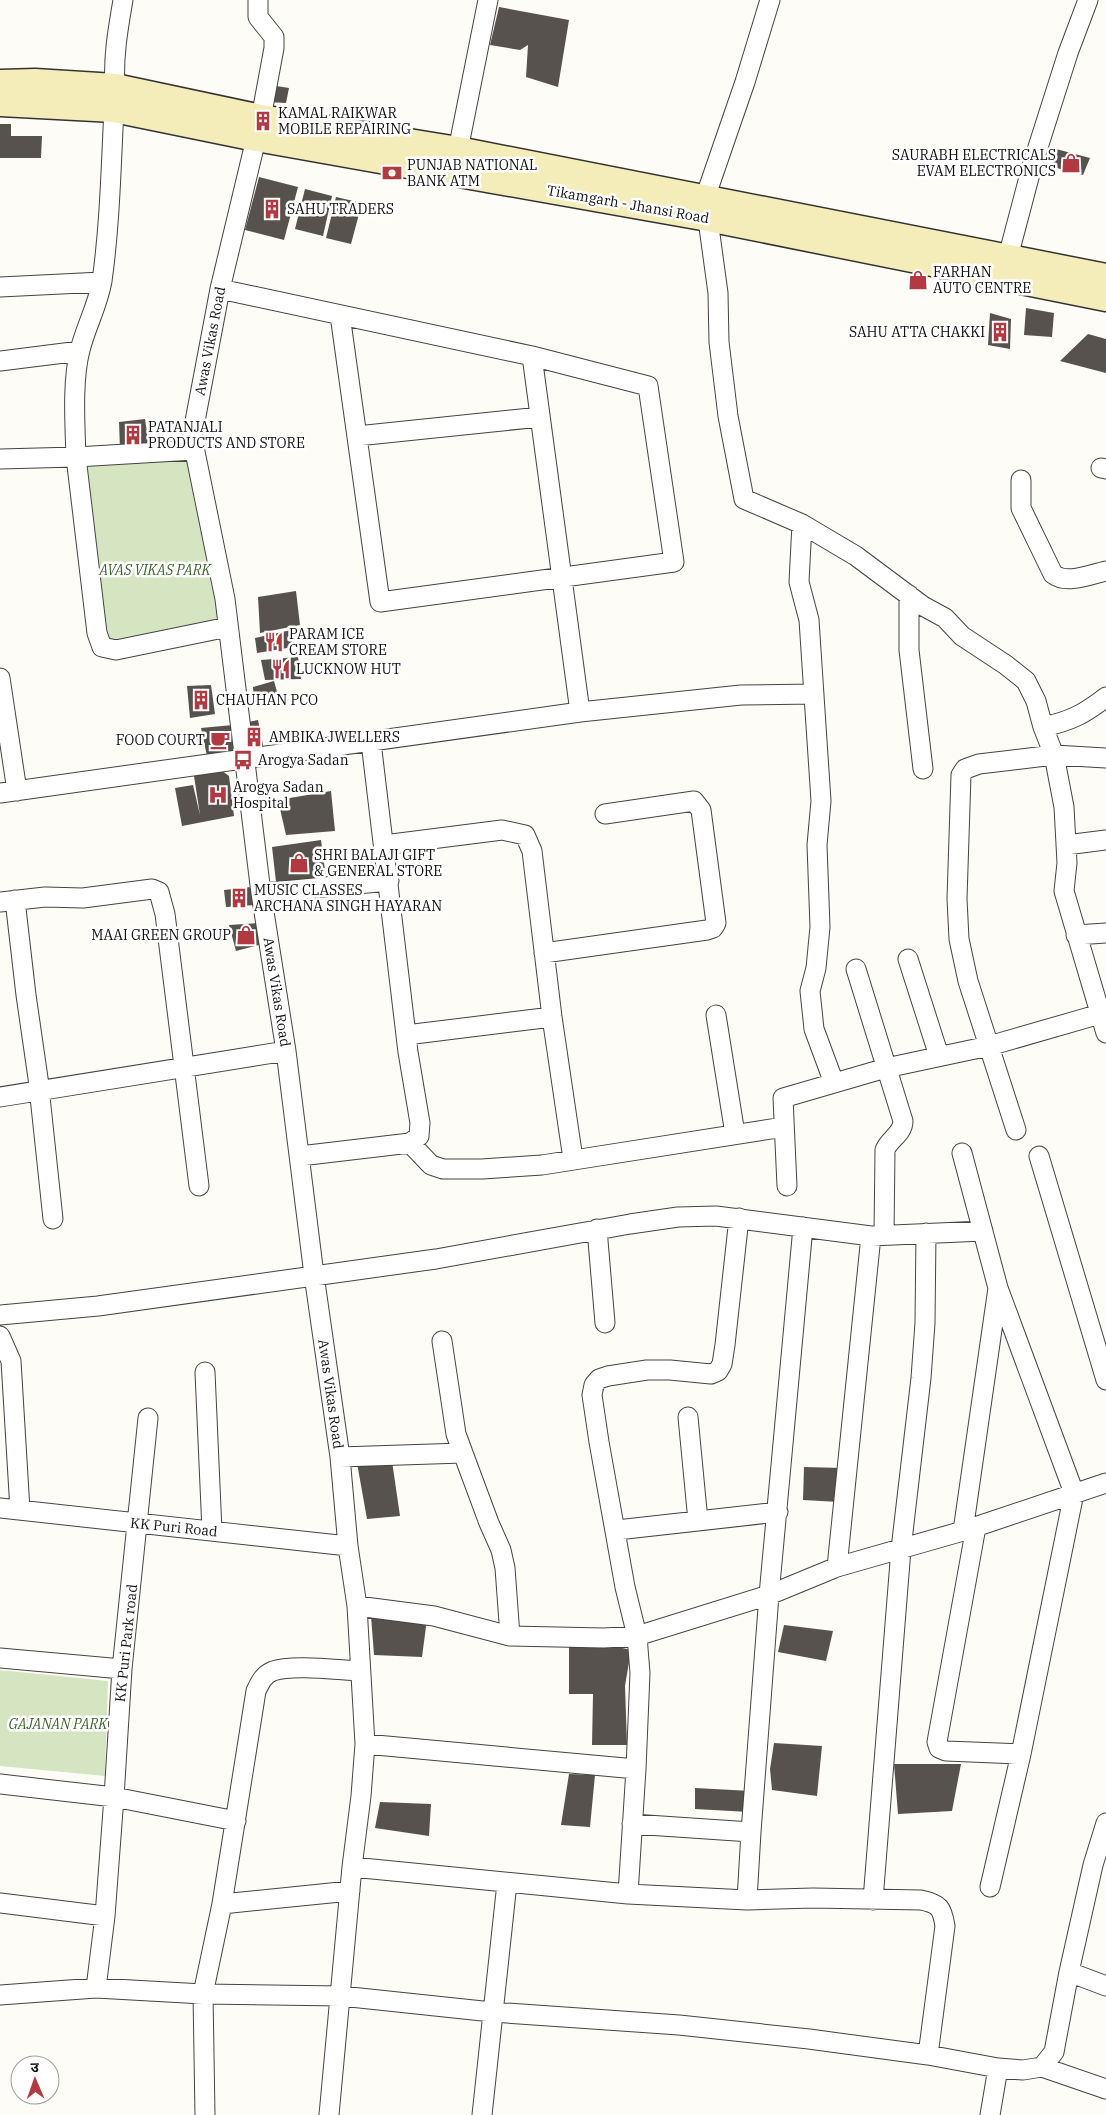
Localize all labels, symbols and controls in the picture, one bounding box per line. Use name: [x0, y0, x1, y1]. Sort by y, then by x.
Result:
place label: KAMAL RAIKWAR MOBILE REPAIRING: [278, 104, 411, 138]
building icon: KAMAL RAIKWAR MOBILE REPAIRING: [252, 110, 274, 132]
place label: SAURABH ELECTRICALS EVAM ELECTRONICS: [892, 146, 1056, 180]
shop icon: SAURABH ELECTRICALS EVAM ELECTRONICS: [1060, 152, 1082, 174]
place label: PUNJAB NATIONAL BANK ATM: [407, 156, 537, 190]
bank icon: PUNJAB NATIONAL BANK ATM: [381, 162, 403, 184]
street label: Tikamgarh - Jhansi Road: [545, 181, 711, 227]
building icon: SAHU TRADERS: [261, 198, 283, 220]
place label: SAHU TRADERS: [287, 200, 394, 218]
place label: FARHAN AUTO CENTRE: [933, 263, 1031, 297]
shop icon: FARHAN AUTO CENTRE: [907, 269, 929, 291]
street label: Awas Vikas Road: [191, 285, 229, 397]
building icon: SAHU ATTA CHAKKI: [989, 321, 1011, 343]
place label: SAHU ATTA CHAKKI: [849, 323, 985, 341]
place label: PATANJALI PRODUCTS AND STORE: [148, 418, 305, 452]
building icon: PATANJALI PRODUCTS AND STORE: [122, 424, 144, 446]
park label: AVAS VIKAS PARK: [98, 561, 212, 579]
place label: PARAM ICE CREAM STORE: [289, 625, 387, 659]
restaurant icon: PARAM ICE CREAM STORE: [263, 631, 285, 653]
restaurant icon: LUCKNOW HUT: [270, 658, 292, 680]
place label: LUCKNOW HUT: [296, 660, 401, 678]
building icon: CHAUHAN PCO: [190, 689, 212, 711]
place label: CHAUHAN PCO: [216, 691, 318, 709]
building icon: AMBIKA JWELLERS: [243, 726, 265, 748]
place label: AMBIKA JWELLERS: [269, 728, 400, 746]
cafe icon: FOOD COURT: [209, 729, 231, 751]
place label: FOOD COURT: [116, 731, 205, 749]
bus stop icon: Arogya Sadan: [232, 749, 254, 771]
place label: Arogya Sadan: [258, 751, 349, 769]
place label: Arogya Sadan Hospital: [233, 778, 324, 812]
hospital icon: Arogya Sadan Hospital: [207, 784, 229, 806]
place label: SHRI BALAJI GIFT & GENERAL STORE: [314, 846, 442, 880]
shop icon: SHRI BALAJI GIFT & GENERAL STORE: [288, 852, 310, 874]
place label: MUSIC CLASSES ARCHANA SINGH HAYARAN: [254, 881, 442, 915]
building icon: MUSIC CLASSES ARCHANA SINGH HAYARAN: [228, 887, 250, 909]
shop icon: MAAI GREEN GROUP: [235, 924, 257, 946]
place label: MAAI GREEN GROUP: [91, 926, 231, 944]
street label: Awas Vikas Road: [259, 936, 295, 1048]
street label: Awas Vikas Road: [314, 1338, 348, 1450]
street label: KK Puri Road: [129, 1513, 219, 1541]
street label: KK Puri Park road: [111, 1583, 141, 1703]
park label: GAJANAN PARK: [8, 1715, 109, 1733]
north arrow: [10, 2055, 60, 2105]
text: उ: [30, 2058, 40, 2076]

